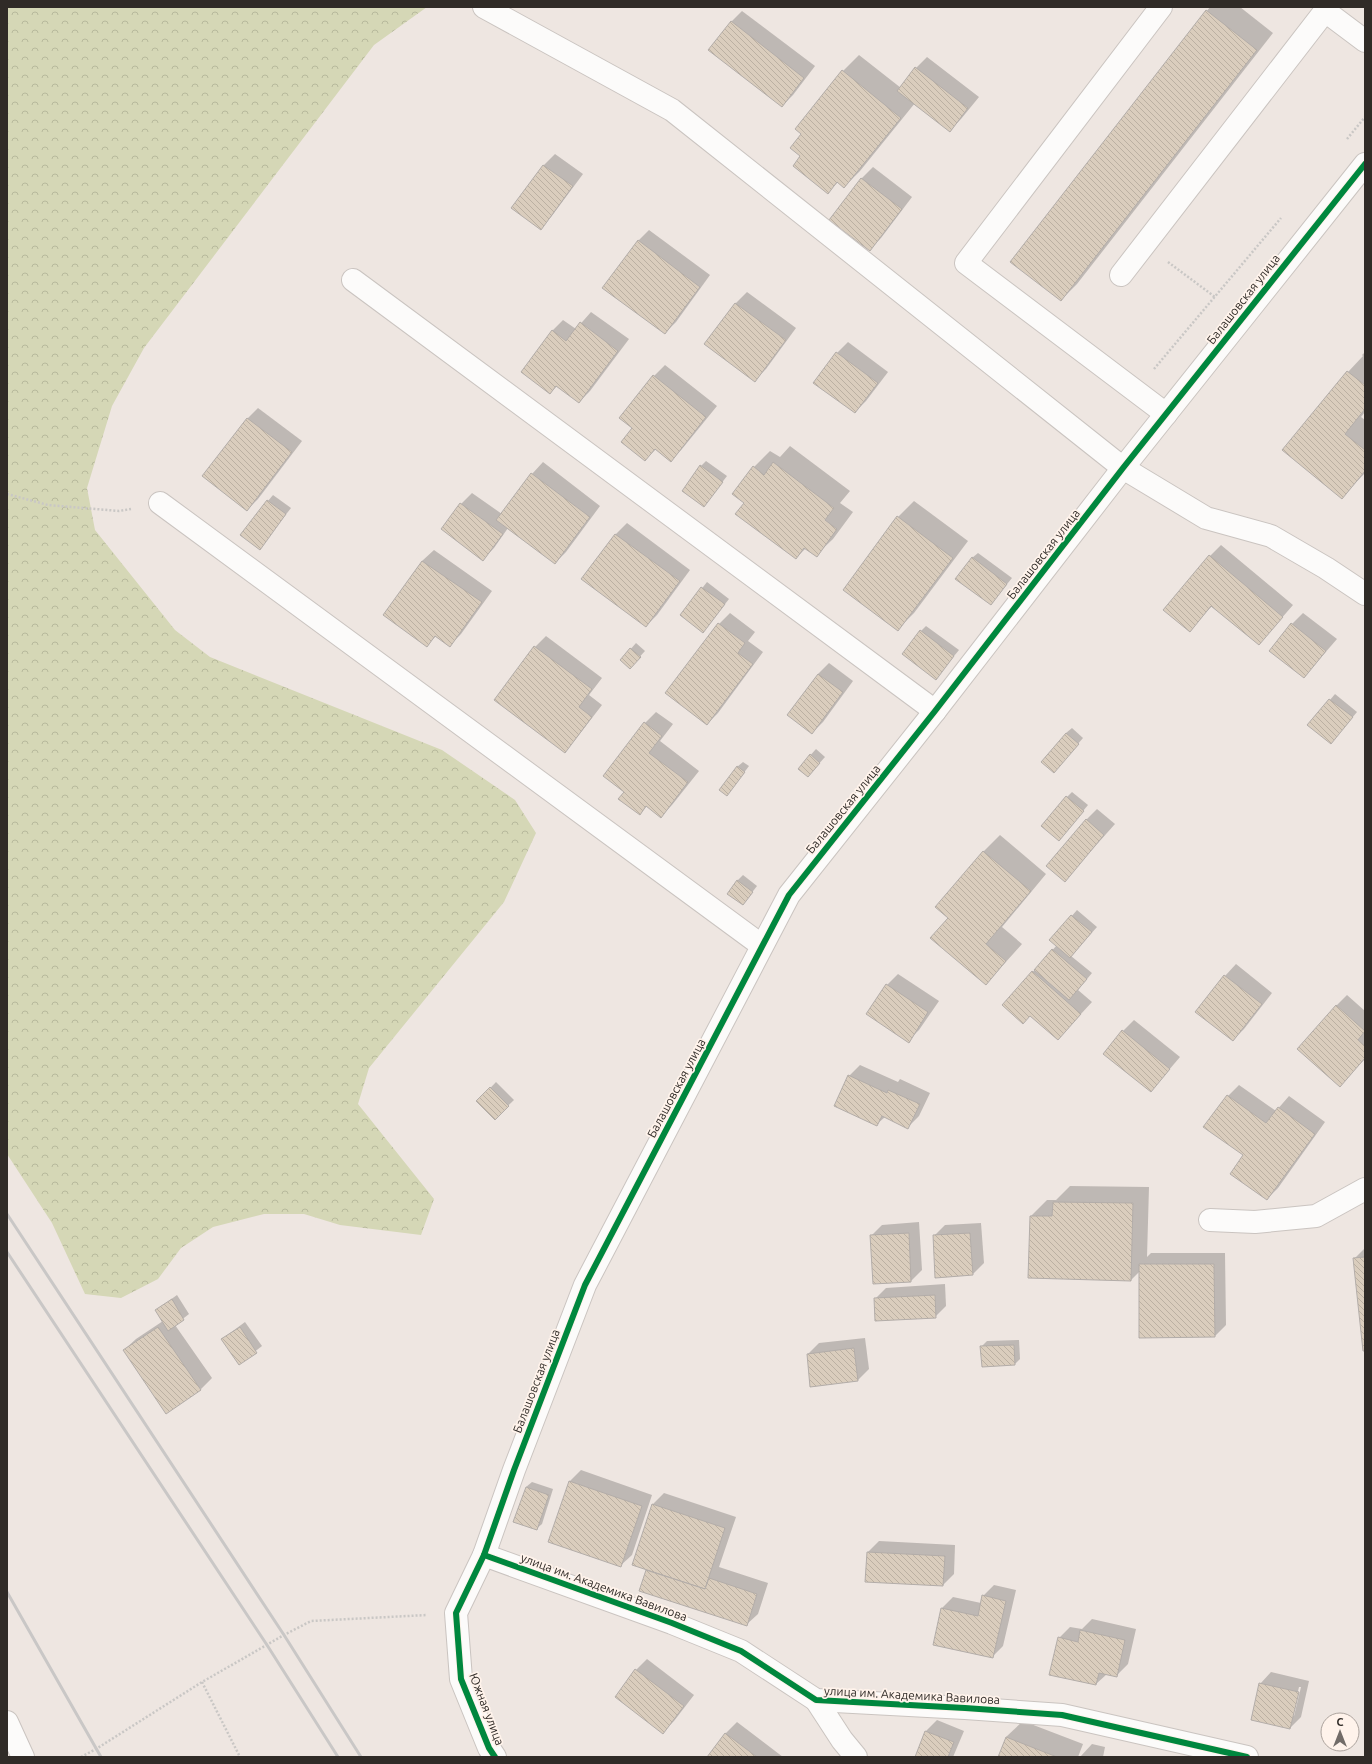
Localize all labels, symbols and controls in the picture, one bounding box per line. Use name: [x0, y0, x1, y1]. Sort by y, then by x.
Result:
street label: Балашовская улица: [1204, 252, 1282, 346]
street label: Балашовская улица: [1004, 507, 1082, 601]
street label: Балашовская улица: [803, 762, 883, 856]
street label: Балашовская улица: [644, 1036, 708, 1140]
street label: Балашовская улица: [510, 1327, 562, 1435]
street label: улица им. Академика Вавилова: [519, 1551, 689, 1623]
street label: Южная улица: [467, 1671, 507, 1747]
street label: улица им. Академика Вавилова: [824, 1684, 1000, 1706]
north arrow: [1320, 1712, 1360, 1752]
text: С: [1336, 1716, 1344, 1728]

